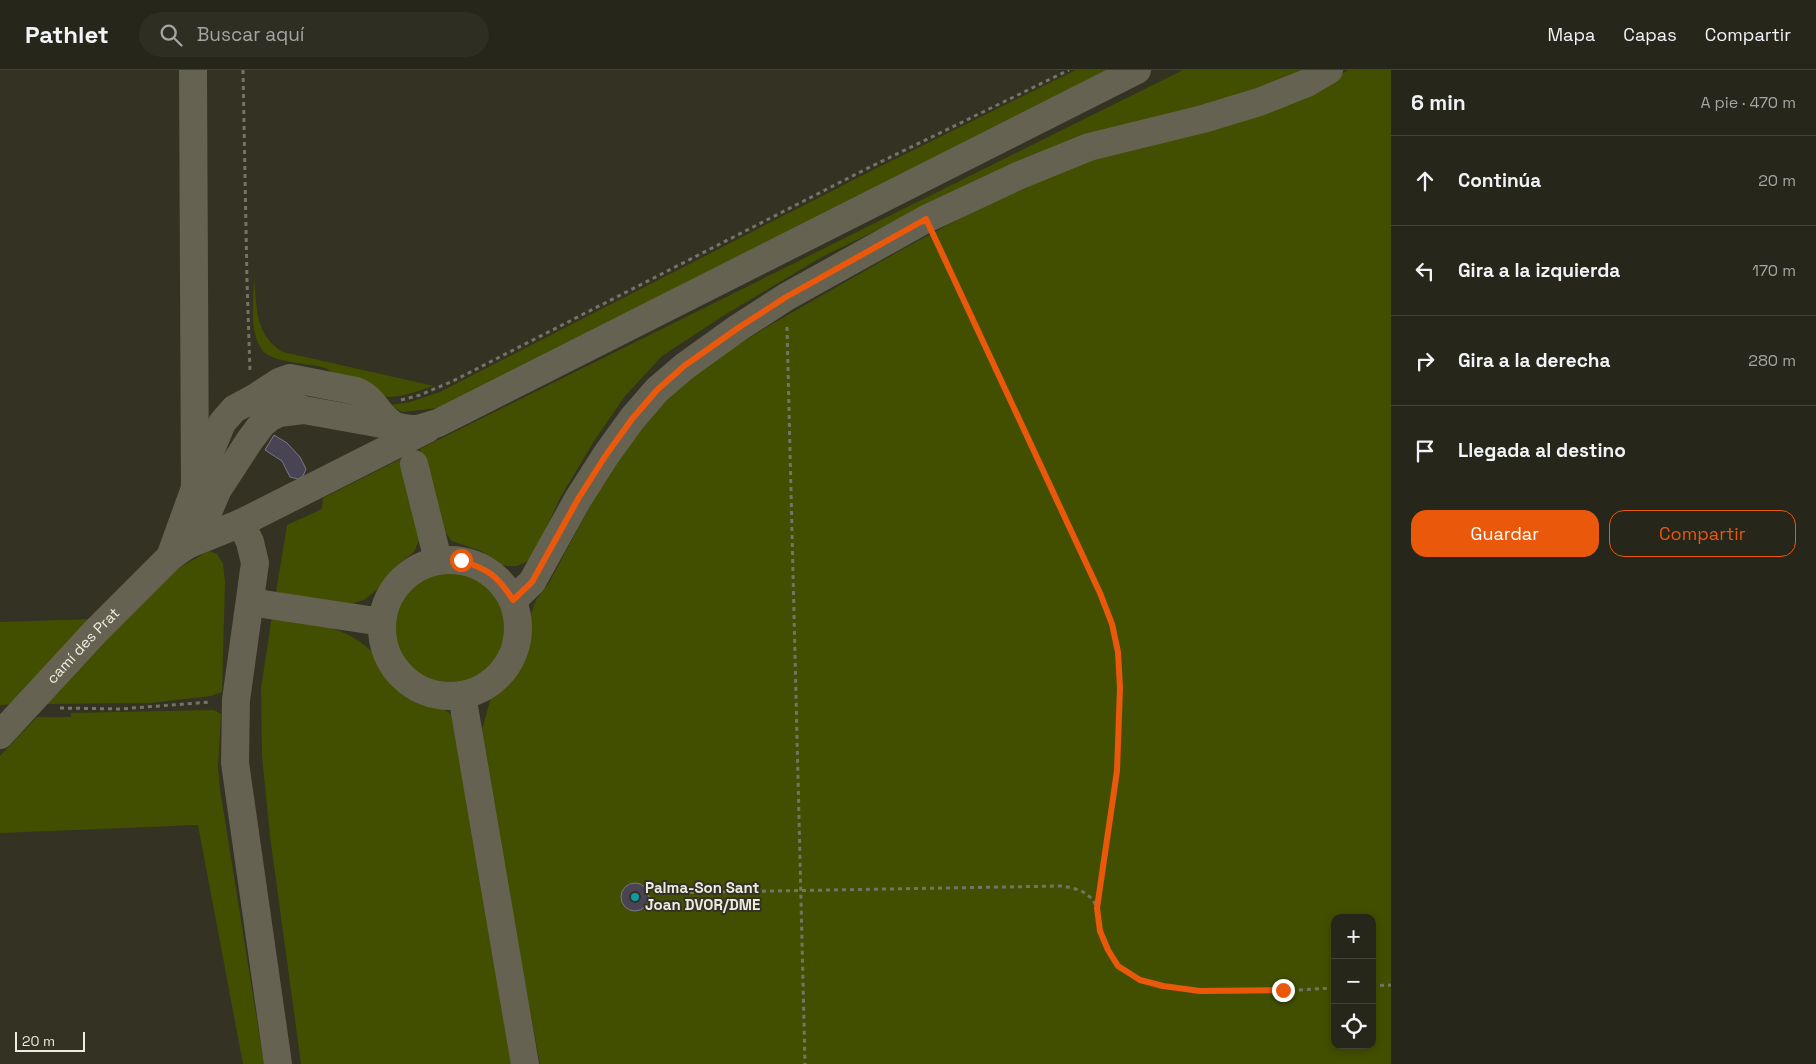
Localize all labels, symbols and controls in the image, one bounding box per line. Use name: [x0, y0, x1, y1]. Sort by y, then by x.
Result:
search box: [139, 12, 489, 57]
text: Pathlet: [25, 19, 109, 50]
icon: search: [157, 21, 185, 49]
text: Buscar aquí: [197, 22, 305, 47]
text: Mapa: [1547, 23, 1595, 46]
text: Capas: [1623, 23, 1677, 46]
text: Compartir: [1705, 23, 1791, 46]
text: 6 min: [1411, 89, 1466, 116]
text: A pie · 470 m: [1701, 92, 1796, 113]
icon: ahead: [1411, 167, 1439, 195]
text: Continúa: [1458, 168, 1541, 193]
text: 20 m: [1758, 170, 1796, 191]
icon: left: [1411, 257, 1439, 285]
text: Gira a la izquierda: [1458, 258, 1620, 283]
text: 170 m: [1752, 260, 1796, 281]
icon: right: [1411, 347, 1439, 375]
text: Gira a la derecha: [1458, 348, 1610, 373]
text: 280 m: [1748, 350, 1796, 371]
icon: arrive: [1411, 437, 1439, 465]
text: Llegada al destino: [1458, 438, 1626, 463]
button: Guardar: [1411, 510, 1599, 557]
button: Compartir: [1609, 510, 1796, 557]
route start: [450, 549, 473, 572]
street label: camí des Prat: [42, 603, 123, 687]
place label: Palma-Son Sant Joan DVOR/DME: [645, 878, 760, 914]
marker: Palma-Son Sant Joan DVOR/DME: [629, 891, 641, 903]
map controls: [1331, 914, 1376, 1049]
button: +: [1331, 914, 1376, 959]
button: −: [1331, 959, 1376, 1004]
route end: [1272, 979, 1295, 1002]
button: locate: [1331, 1004, 1376, 1049]
scale bar: [15, 1029, 85, 1052]
text: 20 m: [22, 1032, 55, 1050]

